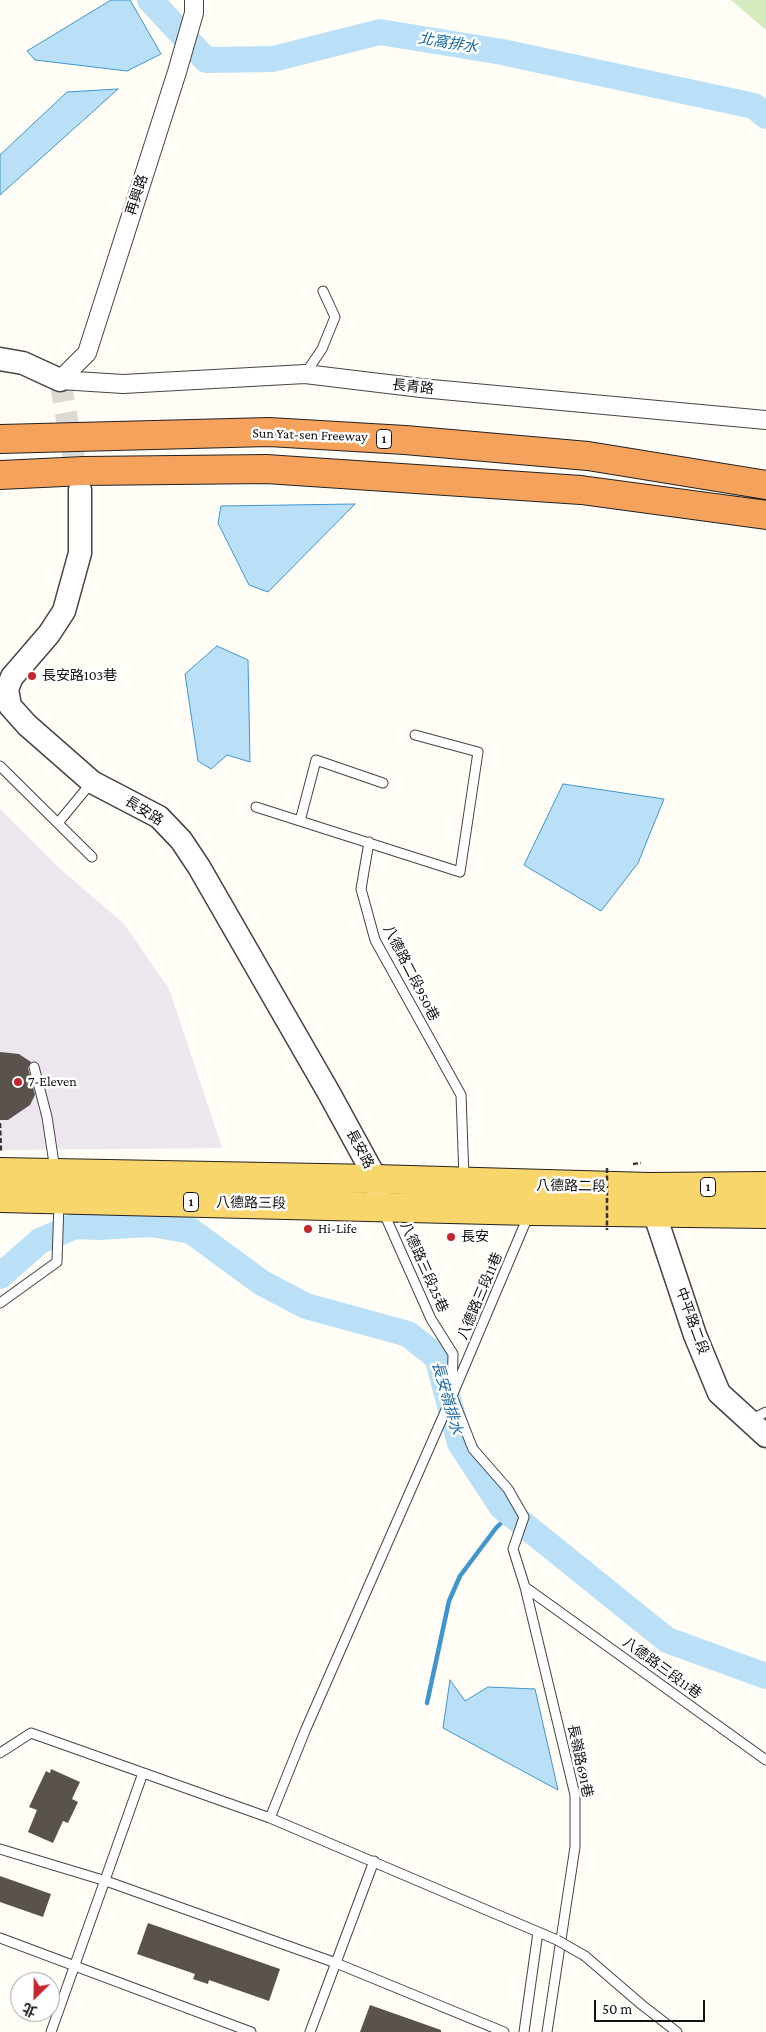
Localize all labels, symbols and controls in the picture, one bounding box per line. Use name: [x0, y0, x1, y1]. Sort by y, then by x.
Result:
water label: 北窩排水: [417, 29, 479, 57]
street label: 再興路: [123, 172, 151, 218]
street label: 長青路: [391, 376, 435, 398]
street label: Sun Yat-sen Freeway: [252, 425, 368, 445]
road number: 1: [376, 429, 392, 448]
place label: 長安路103巷: [42, 668, 117, 684]
marker: 長安路103巷: [26, 670, 38, 682]
street label: 長安路: [122, 793, 166, 829]
street label: 八德路二段950巷: [380, 922, 442, 1024]
place label: 7-Eleven: [28, 1074, 77, 1090]
marker: 7-Eleven: [12, 1076, 24, 1088]
street label: 長安路: [343, 1127, 377, 1171]
street label: 八德路二段: [536, 1177, 606, 1195]
road number: 1: [700, 1178, 716, 1196]
road number: 1: [184, 1192, 198, 1212]
street label: 八德路三段: [216, 1194, 286, 1212]
street label: 八德路三段25巷: [397, 1219, 451, 1315]
place label: Hi-Life: [318, 1221, 357, 1237]
marker: Hi-Life: [302, 1223, 314, 1235]
place label: 長安: [461, 1229, 489, 1245]
marker: 長安: [445, 1231, 457, 1243]
street label: 八德路三段11巷: [454, 1250, 506, 1342]
street label: 中平路二段: [672, 1285, 712, 1357]
water label: 長安嶺排水: [428, 1359, 466, 1437]
street label: 八德路三段11巷: [619, 1634, 705, 1702]
street label: 長嶺路691巷: [564, 1723, 596, 1799]
north arrow: [10, 1972, 60, 2022]
scale bar: [596, 1990, 707, 2022]
text: 北: [20, 2000, 39, 2020]
text: 50 m: [602, 2001, 632, 2017]

